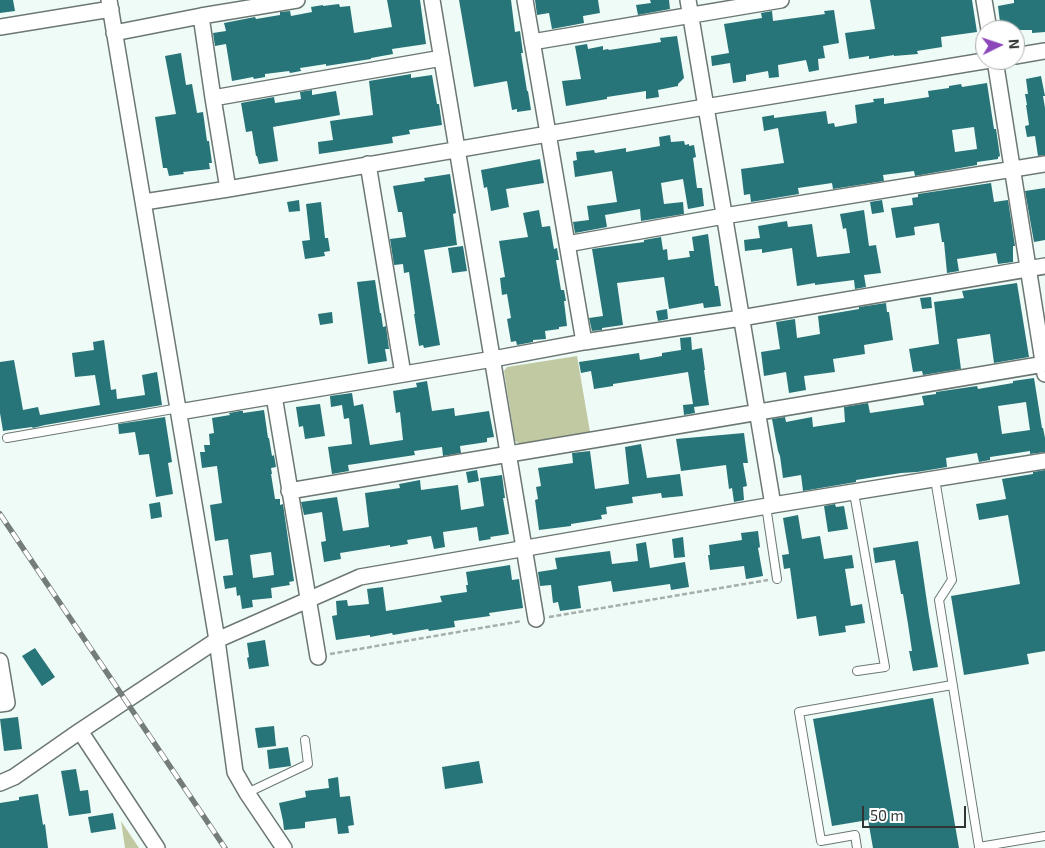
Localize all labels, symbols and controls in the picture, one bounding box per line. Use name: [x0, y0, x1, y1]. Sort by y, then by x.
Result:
north arrow: [975, 20, 1025, 70]
text: N: [1006, 38, 1023, 50]
scale bar: [865, 796, 969, 828]
text: 50 m: [870, 806, 904, 824]

